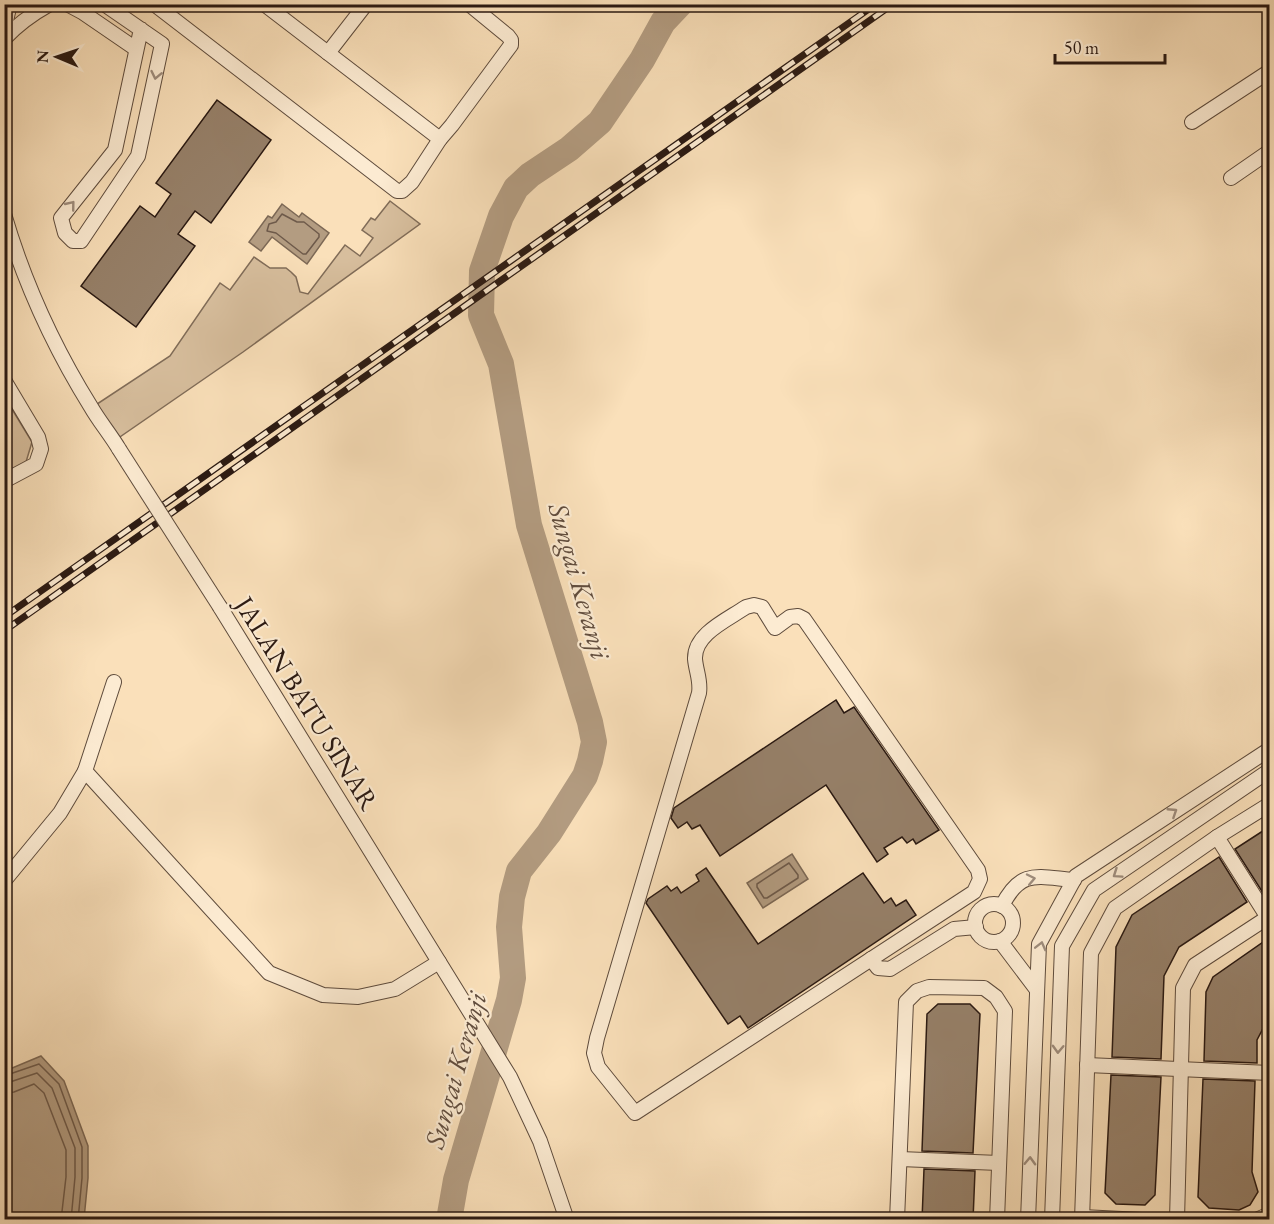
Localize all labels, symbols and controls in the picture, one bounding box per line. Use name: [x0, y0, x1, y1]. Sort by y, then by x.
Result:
north arrow: [27, 27, 87, 87]
scale bar: [1055, 27, 1164, 65]
text: 50 m: [1064, 36, 1099, 59]
text: N: [32, 50, 53, 63]
one-way arrow: [150, 70, 163, 80]
one-way arrow: [64, 201, 75, 212]
water label: Sungai Keranji: [540, 498, 620, 665]
street label: JALAN BATU SINAR: [226, 588, 387, 817]
one-way arrow: [1166, 808, 1177, 819]
one-way arrow: [1113, 867, 1124, 878]
one-way arrow: [1026, 873, 1036, 886]
one-way arrow: [1033, 941, 1046, 951]
water label: Sungai Keranji: [415, 986, 495, 1153]
one-way arrow: [1052, 1044, 1065, 1053]
one-way arrow: [1023, 1157, 1036, 1166]

